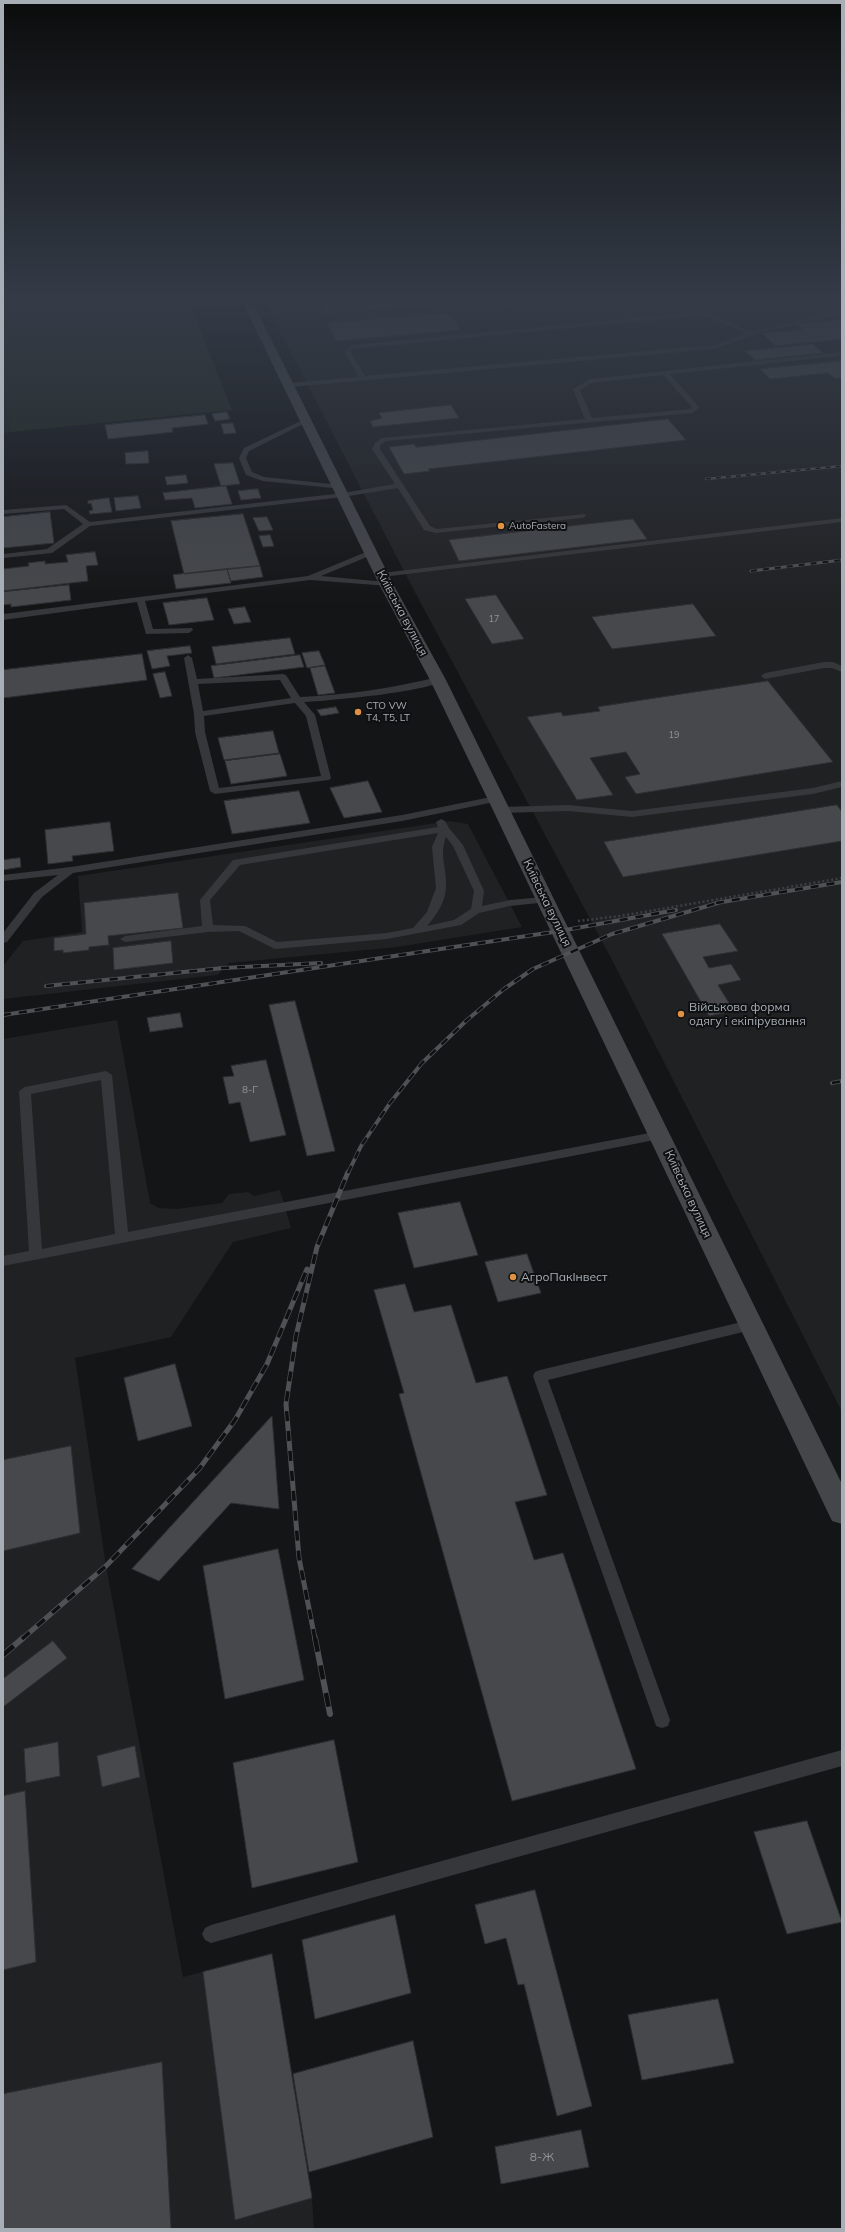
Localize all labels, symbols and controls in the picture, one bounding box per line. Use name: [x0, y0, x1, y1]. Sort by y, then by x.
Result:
place label: AutoFastera: [509, 520, 566, 532]
marker: AutoFastera: [496, 521, 506, 531]
street label: Київська вулиця: [373, 568, 431, 658]
house number: 17: [489, 614, 499, 624]
place label: СТО VW T4, T5, LT: [366, 700, 410, 724]
marker: СТО VW T4, T5, LT: [353, 707, 363, 717]
house number: 19: [669, 730, 679, 740]
street label: Київська вулиця: [520, 857, 574, 949]
place label: Військова форма одягу і екіпірування: [689, 1000, 806, 1028]
marker: Військова форма одягу і екіпірування: [676, 1009, 686, 1019]
house number: 8-Г: [242, 1084, 258, 1096]
street label: Київська вулиця: [661, 1148, 715, 1240]
place label: АгроПакІнвест: [521, 1270, 608, 1284]
marker: АгроПакІнвест: [508, 1272, 518, 1282]
house number: 8-Ж: [530, 2150, 554, 2164]

